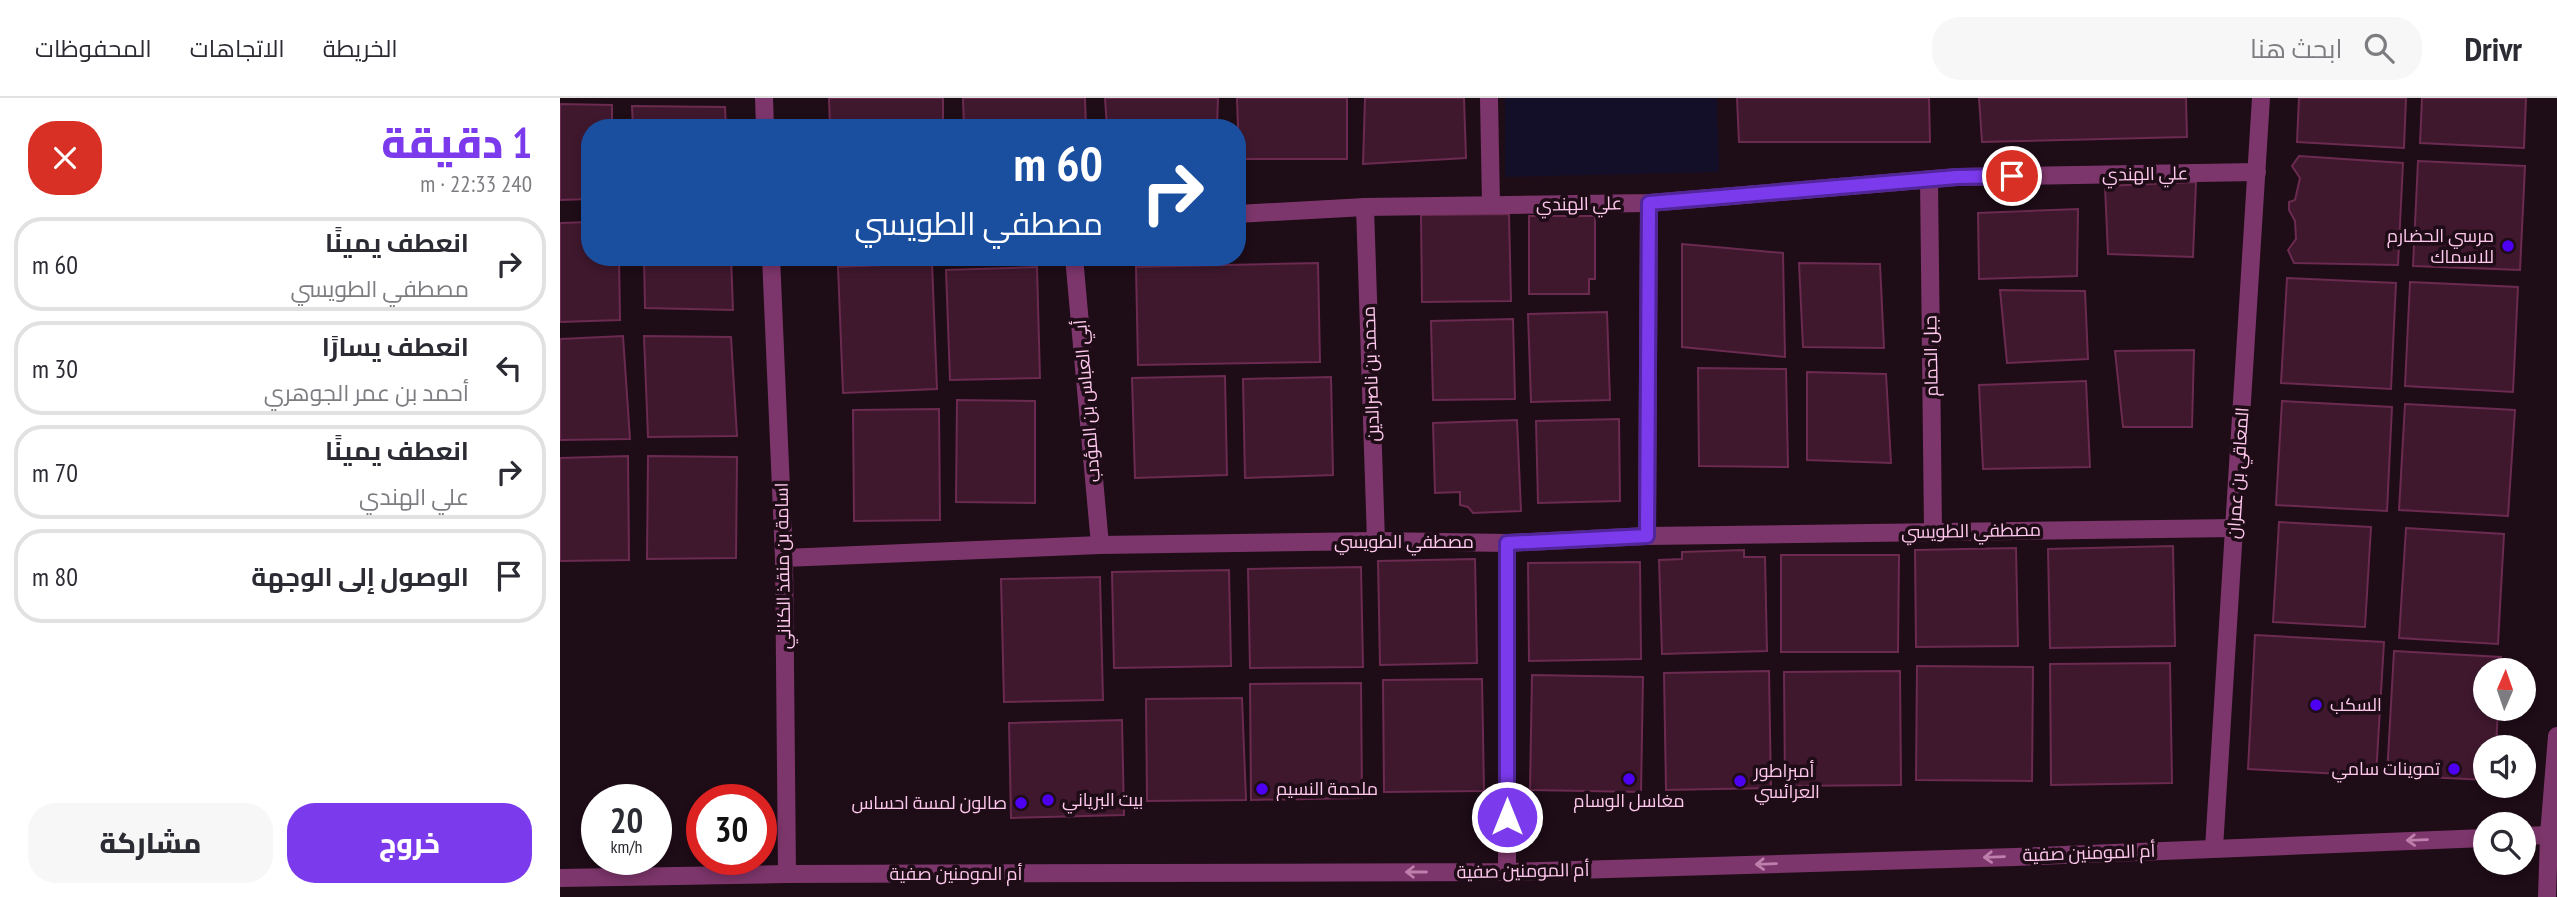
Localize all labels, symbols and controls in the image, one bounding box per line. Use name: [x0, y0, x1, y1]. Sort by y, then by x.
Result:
search box: [1932, 17, 2422, 80]
text: Drivr: [2464, 27, 2522, 70]
icon: search: [2360, 29, 2398, 67]
text: ابحث هنا: [2250, 32, 2342, 65]
text: المحفوظات: [35, 33, 152, 64]
text: الاتجاهات: [190, 33, 285, 64]
text: الخريطة: [323, 33, 398, 64]
text: 1 دقيقة: [381, 115, 532, 170]
button: close: [28, 121, 102, 195]
text: 60 m: [1014, 131, 1103, 195]
pin: [1982, 146, 2042, 206]
icon: right: [1127, 147, 1218, 238]
icon: arrive: [1993, 157, 2031, 195]
street label: علي الهندي: [2102, 161, 2188, 189]
text: 240 m · 22:33: [420, 169, 532, 198]
street label: علي الهندي: [1536, 191, 1622, 219]
text: مصطفي الطويسي: [855, 202, 1103, 244]
place label: مرسي الحضارم للاسماك: [2387, 224, 2494, 268]
text: انعطف يمينًا: [325, 226, 469, 259]
marker: مرسي الحضارم للاسماك: [2500, 238, 2516, 254]
icon: right: [490, 245, 528, 283]
text: 60 m: [32, 248, 78, 281]
text: مصطفي الطويسي: [290, 274, 469, 303]
street label: محمد بن ناصرالدين: [1357, 306, 1384, 442]
street label: جبل الحمام: [1918, 315, 1944, 397]
street label: أبي العباس بن المؤدب: [1068, 318, 1108, 483]
text: انعطف يسارًا: [322, 330, 469, 363]
icon: left: [490, 349, 528, 387]
text: 30 m: [32, 352, 78, 385]
text: أحمد بن عمر الجوهري: [264, 378, 469, 407]
street label: المعاقي بن عمران: [2221, 406, 2257, 540]
text: انعطف يمينًا: [325, 434, 469, 467]
icon: right: [490, 453, 528, 491]
text: 70 m: [32, 456, 78, 489]
text: علي الهندي: [359, 482, 469, 511]
street label: اسامة بن منقذ الكناني: [770, 482, 798, 650]
street label: مصطفي الطويسي: [1901, 518, 2041, 546]
street label: مصطفي الطويسي: [1334, 530, 1474, 556]
icon: arrive: [490, 557, 528, 595]
text: 80 m: [32, 560, 78, 593]
text: الوصول إلى الوجهة: [251, 560, 469, 593]
north arrow: [2473, 658, 2536, 721]
map controls: [2473, 658, 2536, 875]
place label: السكب: [2330, 693, 2382, 716]
marker: السكب: [2308, 697, 2324, 713]
button: sound: [2473, 735, 2536, 798]
place label: تموينات سامي: [2332, 757, 2440, 783]
place label: أمبراطور العرائسي: [1753, 759, 1820, 805]
marker: تموينات سامي: [2446, 761, 2462, 777]
marker: مغاسل الوسام: [1621, 771, 1637, 787]
marker: أمبراطور العرائسي: [1732, 773, 1748, 789]
place label: ملحمة النسيم: [1276, 777, 1378, 801]
position arrow: [1470, 780, 1544, 854]
marker: ملحمة النسيم: [1254, 781, 1270, 797]
speed limit sign: 30: [686, 784, 777, 875]
place label: بيت البرياني: [1062, 788, 1143, 814]
place label: مغاسل الوسام: [1573, 789, 1685, 813]
place label: صالون لمسة احساس: [852, 791, 1007, 814]
marker: بيت البرياني: [1040, 792, 1056, 808]
marker: صالون لمسة احساس: [1013, 795, 1029, 811]
text: 20: [610, 797, 643, 843]
button: مشاركة: [28, 803, 273, 883]
button: خروج: [287, 803, 532, 883]
button: search: [2473, 812, 2536, 875]
one-way arrow: [2406, 834, 2429, 847]
text: km/h: [611, 835, 642, 858]
street label: أم المومنين صفية: [2022, 839, 2156, 867]
one-way arrow: [1982, 851, 2005, 864]
street label: أم المومنين صفية: [1456, 858, 1590, 884]
one-way arrow: [1755, 858, 1778, 871]
street label: أم المومنين صفية: [890, 862, 1023, 886]
one-way arrow: [1405, 865, 1428, 879]

